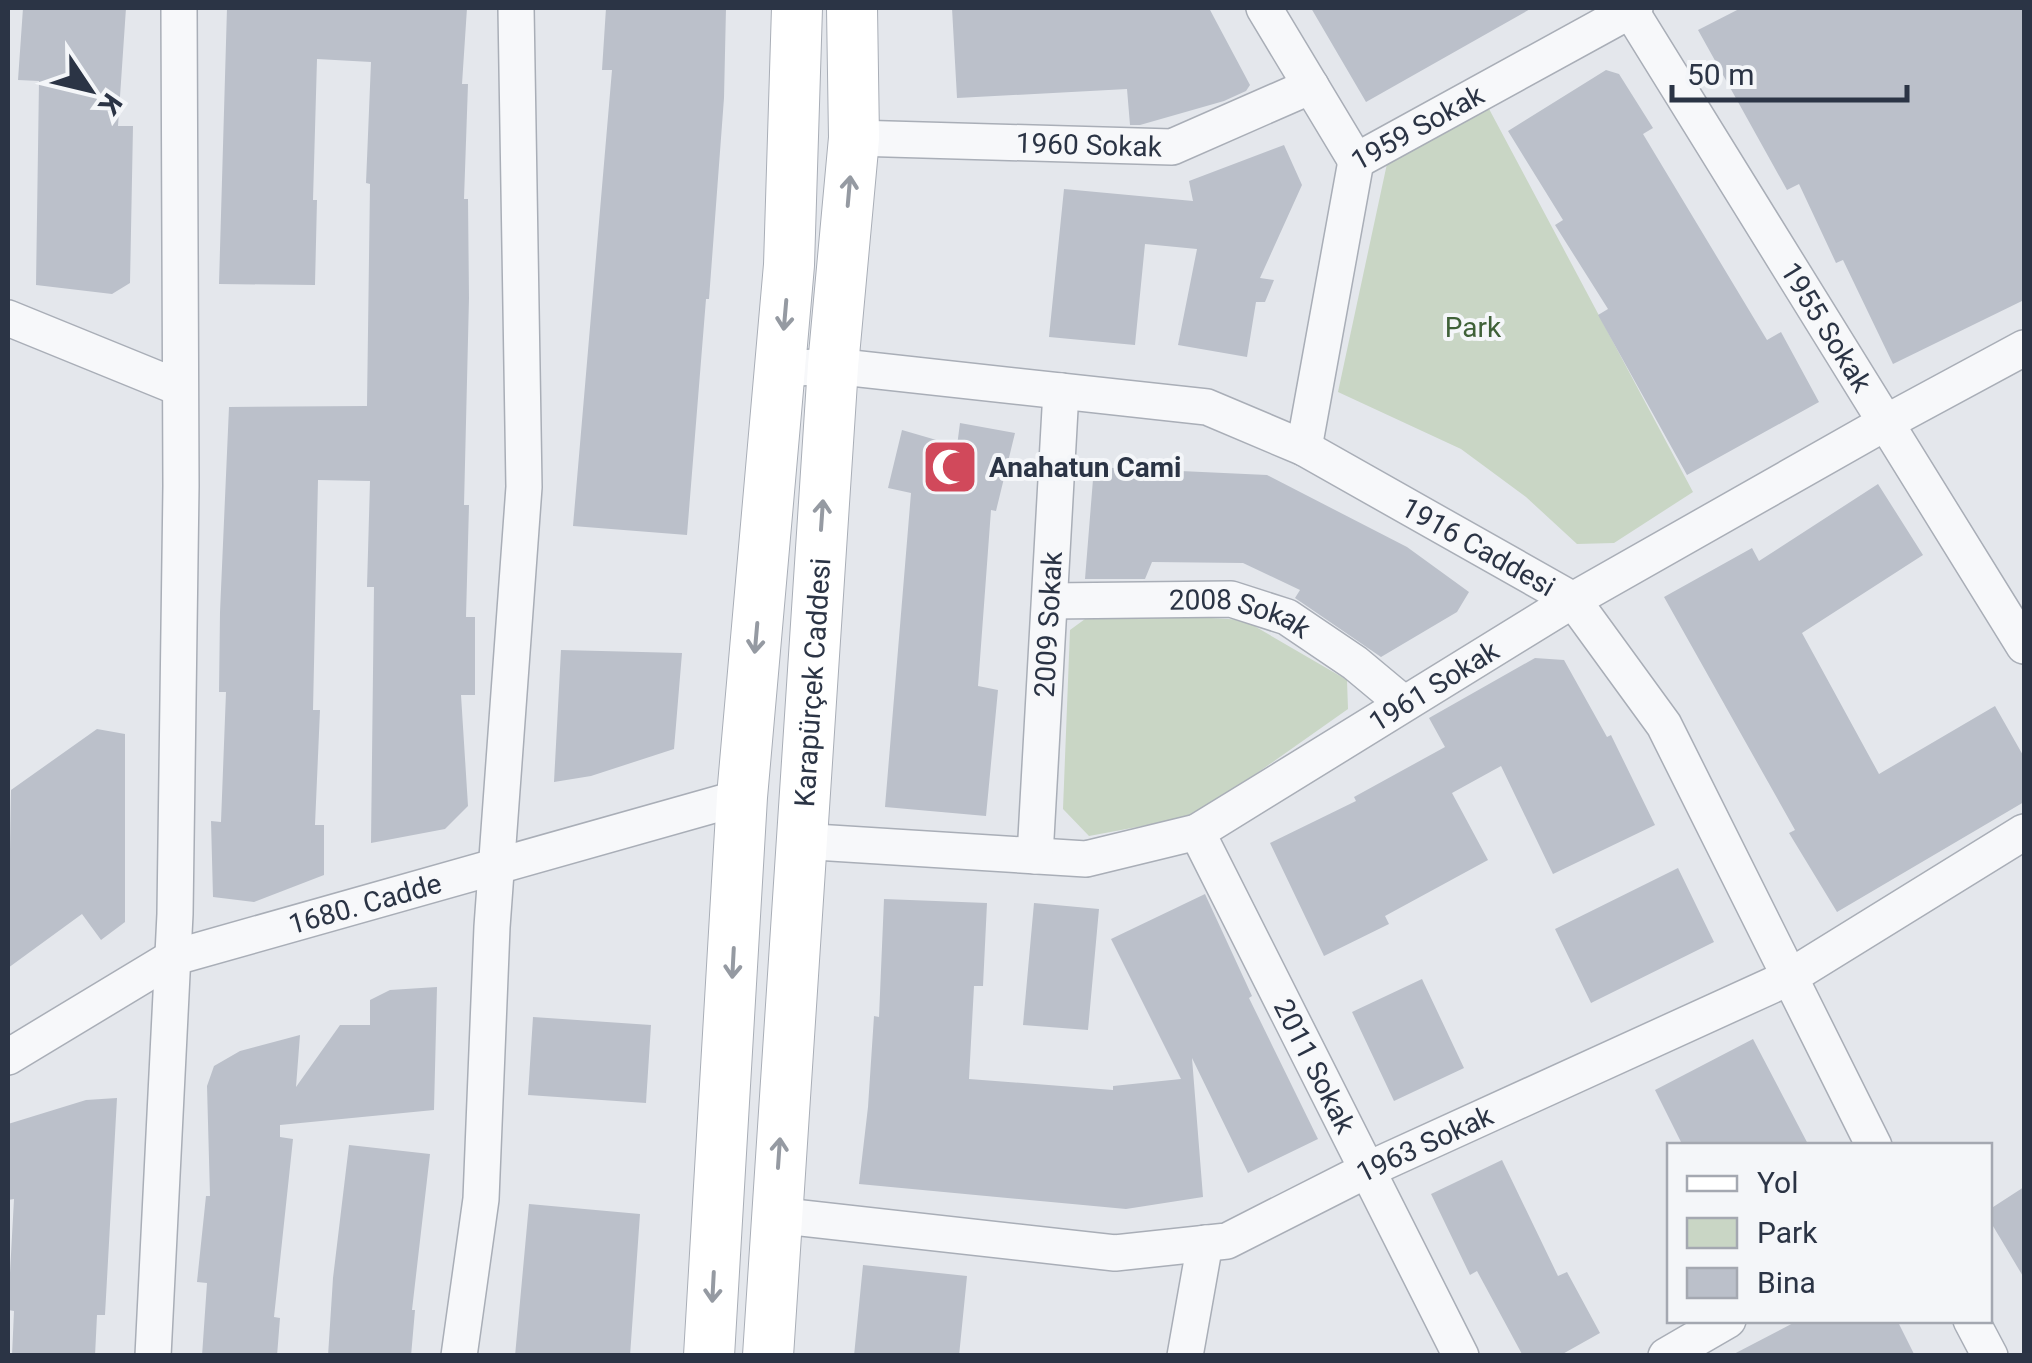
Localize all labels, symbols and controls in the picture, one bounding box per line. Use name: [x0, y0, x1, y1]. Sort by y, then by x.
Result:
north arrow: [40, 40, 140, 140]
scale bar: [1672, 40, 1907, 102]
text: 50 m: [1687, 57, 1754, 92]
street label: 1959 Sokak: [1345, 77, 1490, 177]
text: K: [91, 87, 129, 121]
street label: 1960 Sokak: [1015, 126, 1163, 163]
one-way arrow: [840, 175, 859, 208]
street label: 1955 Sokak: [1774, 256, 1879, 398]
one-way arrow: [775, 298, 794, 330]
park label: Park: [1445, 311, 1502, 344]
mosque icon: Anahatun Cami: [920, 437, 980, 497]
place label: Anahatun Cami: [989, 451, 1182, 484]
street label: 1916 Caddesi: [1396, 490, 1561, 603]
one-way arrow: [813, 499, 832, 531]
street label: 2009 Sokak: [1027, 550, 1069, 698]
street label: Karapürçek Caddesi: [788, 557, 837, 808]
street label: 2008 Sokak: [1169, 582, 1318, 645]
one-way arrow: [747, 622, 766, 654]
street label: 1961 Sokak: [1363, 633, 1505, 738]
street label: 1680. Cadde: [285, 866, 445, 941]
one-way arrow: [723, 946, 742, 978]
street label: 2011 Sokak: [1267, 993, 1363, 1139]
street label: 1963 Sokak: [1351, 1098, 1499, 1189]
one-way arrow: [770, 1138, 789, 1170]
legend: [1667, 1143, 1992, 1323]
text: Yol: [1757, 1165, 1798, 1200]
text: Park: [1757, 1215, 1818, 1250]
text: Bina: [1757, 1265, 1816, 1300]
one-way arrow: [703, 1270, 722, 1302]

